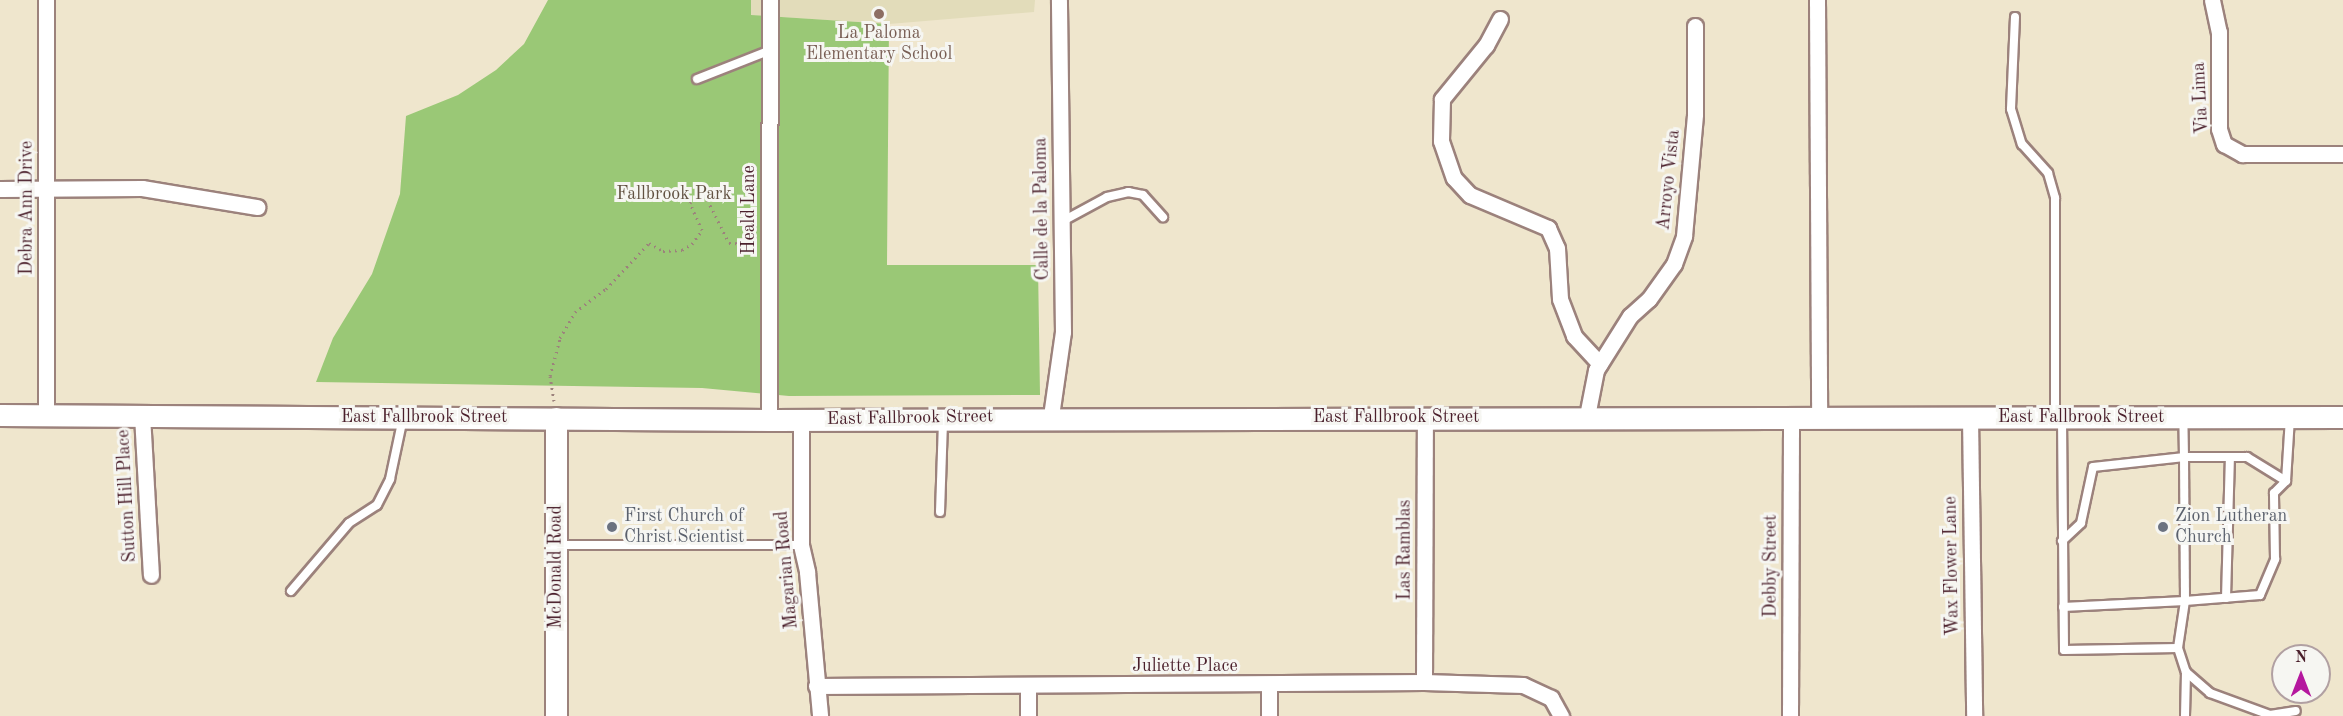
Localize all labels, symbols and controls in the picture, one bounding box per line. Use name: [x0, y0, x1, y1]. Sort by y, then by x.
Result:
marker: La Paloma Elementary School: [872, 7, 886, 21]
place label: La Paloma Elementary School: [806, 23, 952, 66]
street label: Via Lima: [2188, 61, 2214, 135]
street label: Arroyo Vista: [1653, 129, 1685, 231]
street label: Calle de la Paloma: [1030, 137, 1054, 281]
street label: Debra Ann Drive: [16, 141, 38, 275]
street label: Heald Lane: [738, 165, 760, 255]
park label: Fallbrook Park: [616, 183, 732, 205]
street label: East Fallbrook Street: [341, 406, 507, 428]
street label: East Fallbrook Street: [827, 406, 993, 430]
street label: East Fallbrook Street: [1313, 406, 1479, 428]
street label: East Fallbrook Street: [1998, 406, 2164, 428]
street label: Sutton Hill Place: [113, 429, 141, 563]
street label: Wax Flower Lane: [1940, 496, 1964, 636]
street label: Las Ramblas: [1394, 500, 1416, 600]
street label: McDonald Road: [545, 505, 567, 629]
place label: First Church of Christ Scientist: [624, 506, 744, 548]
place label: Zion Lutheran Church: [2175, 506, 2287, 548]
street label: Magarian Road: [771, 510, 803, 630]
street label: Debby Street: [1760, 514, 1782, 618]
marker: First Church of Christ Scientist: [605, 520, 619, 534]
marker: Zion Lutheran Church: [2156, 520, 2170, 534]
north arrow: [2271, 644, 2331, 704]
text: N: [2295, 650, 2307, 666]
street label: Juliette Place: [1132, 655, 1238, 677]

